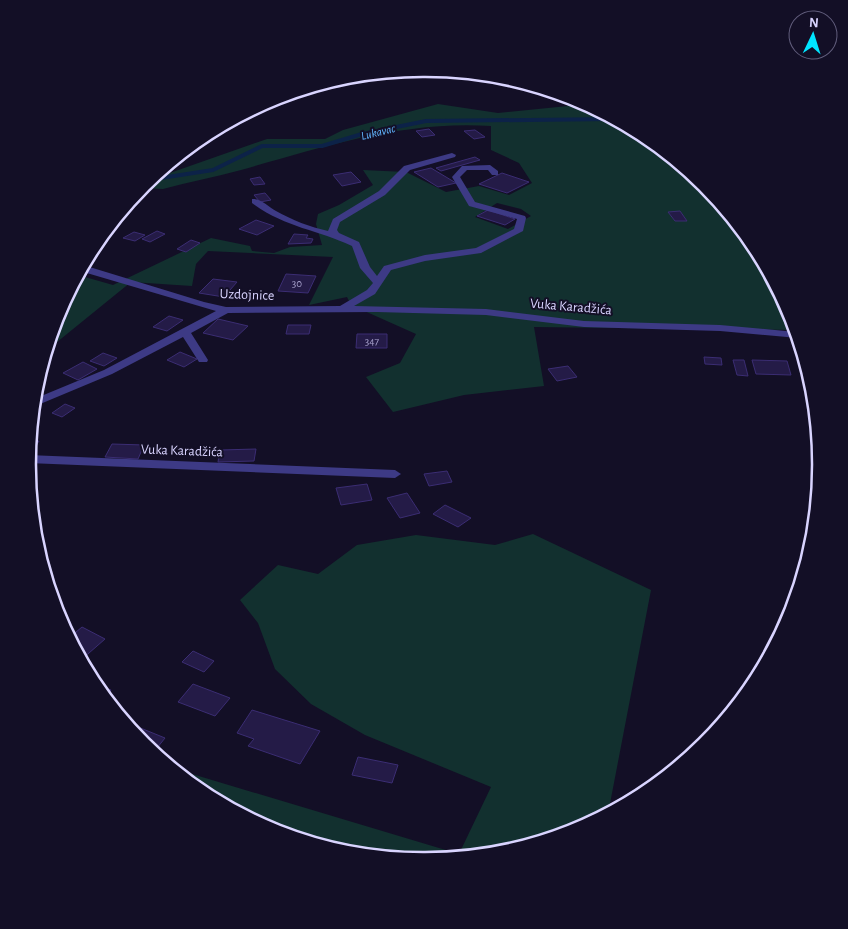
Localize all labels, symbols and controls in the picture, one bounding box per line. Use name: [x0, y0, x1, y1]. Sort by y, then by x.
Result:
north arrow: [788, 10, 838, 60]
text: N: [808, 16, 819, 30]
water label: Lukavac: [360, 122, 397, 142]
house number: 30: [292, 278, 302, 289]
street label: Uzdojnice: [219, 287, 275, 303]
street label: Vuka Karadžića: [529, 296, 613, 318]
house number: 347: [365, 336, 380, 347]
street label: Vuka Karadžića: [141, 443, 224, 459]

